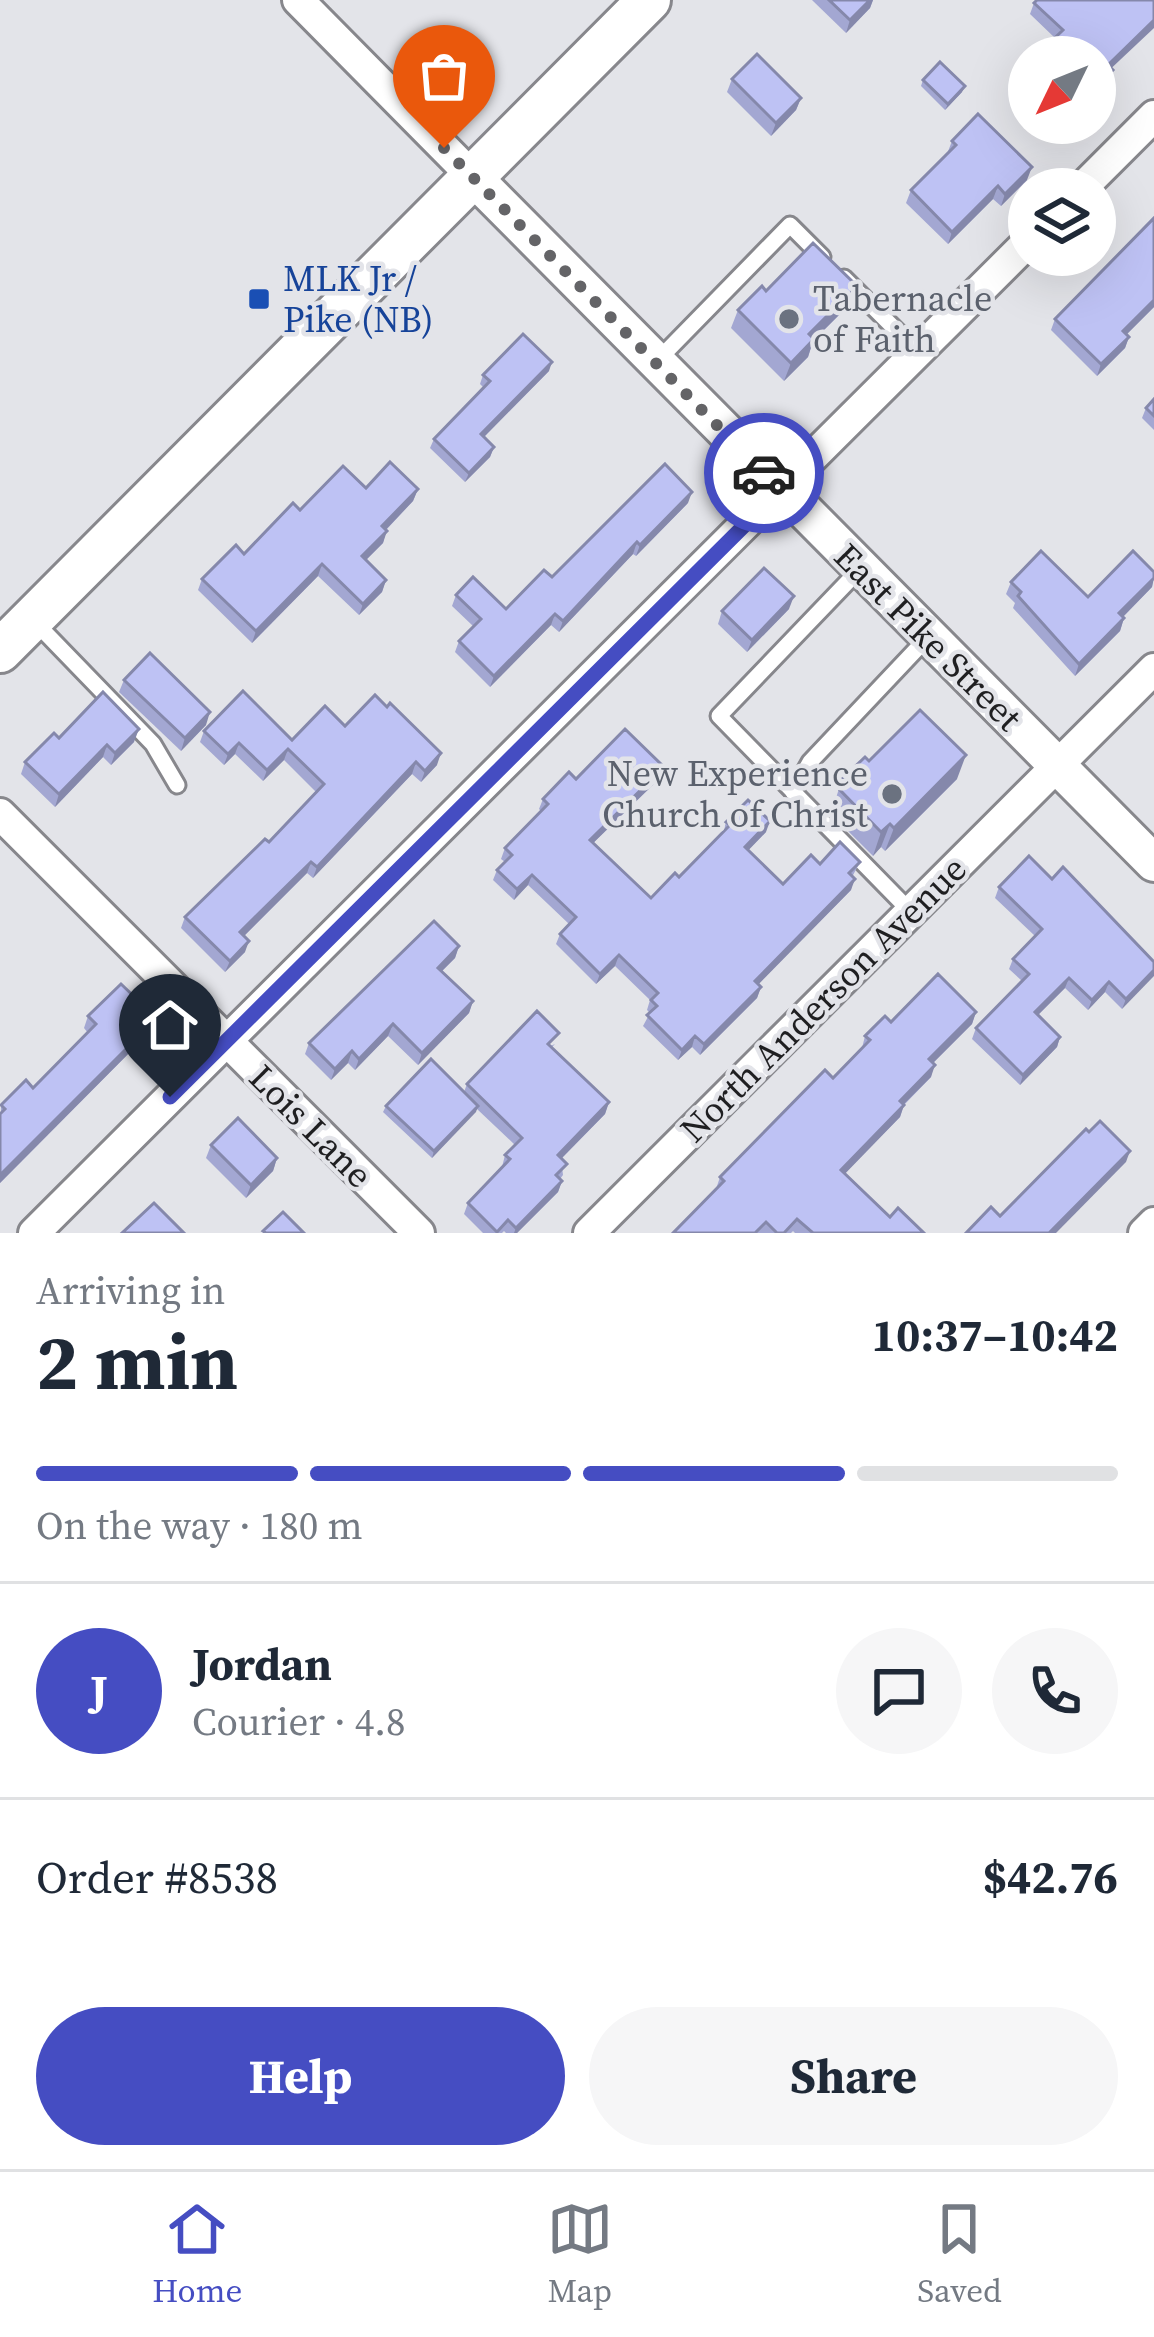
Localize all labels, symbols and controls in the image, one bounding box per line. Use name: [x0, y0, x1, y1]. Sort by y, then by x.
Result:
pin: [393, 25, 495, 148]
north arrow: [1008, 36, 1116, 144]
map controls: [1008, 36, 1116, 276]
icon: bag: [411, 43, 477, 109]
button: layers: [1008, 168, 1116, 276]
place label: MLK Jr / Pike (NB): [283, 254, 433, 344]
place label: Tabernacle of Faith: [813, 274, 992, 364]
marker: MLK Jr / Pike (NB): [246, 286, 272, 312]
marker: Tabernacle of Faith: [776, 306, 802, 332]
courier: [704, 413, 824, 533]
icon: car: [731, 440, 797, 506]
street label: East Pike Street: [823, 532, 1033, 742]
place label: New Experience Church of Christ: [602, 749, 868, 839]
marker: New Experience Church of Christ: [879, 781, 905, 807]
street label: North Anderson Avenue: [669, 845, 977, 1153]
pin: [119, 974, 221, 1097]
icon: home: [137, 992, 203, 1058]
street label: Lois Lane: [239, 1054, 383, 1198]
text: Arriving in: [36, 1264, 225, 1317]
text: 10:37–10:42: [872, 1304, 1118, 1366]
text: 2 min: [36, 1308, 238, 1415]
text: On the way · 180 m: [36, 1499, 363, 1552]
button: chat: [836, 1628, 962, 1754]
button: phone: [992, 1628, 1118, 1754]
text: Jordan: [192, 1633, 332, 1695]
text: J: [90, 1660, 108, 1722]
text: Courier · 4.8: [192, 1695, 405, 1748]
text: Order #8538: [36, 1846, 278, 1908]
text: $42.76: [983, 1846, 1118, 1908]
button: Help: [36, 2007, 565, 2145]
button: Share: [589, 2007, 1118, 2145]
tab: Home: [152, 2196, 242, 2313]
tab: Map: [547, 2196, 613, 2313]
tab: Saved: [917, 2196, 1002, 2313]

